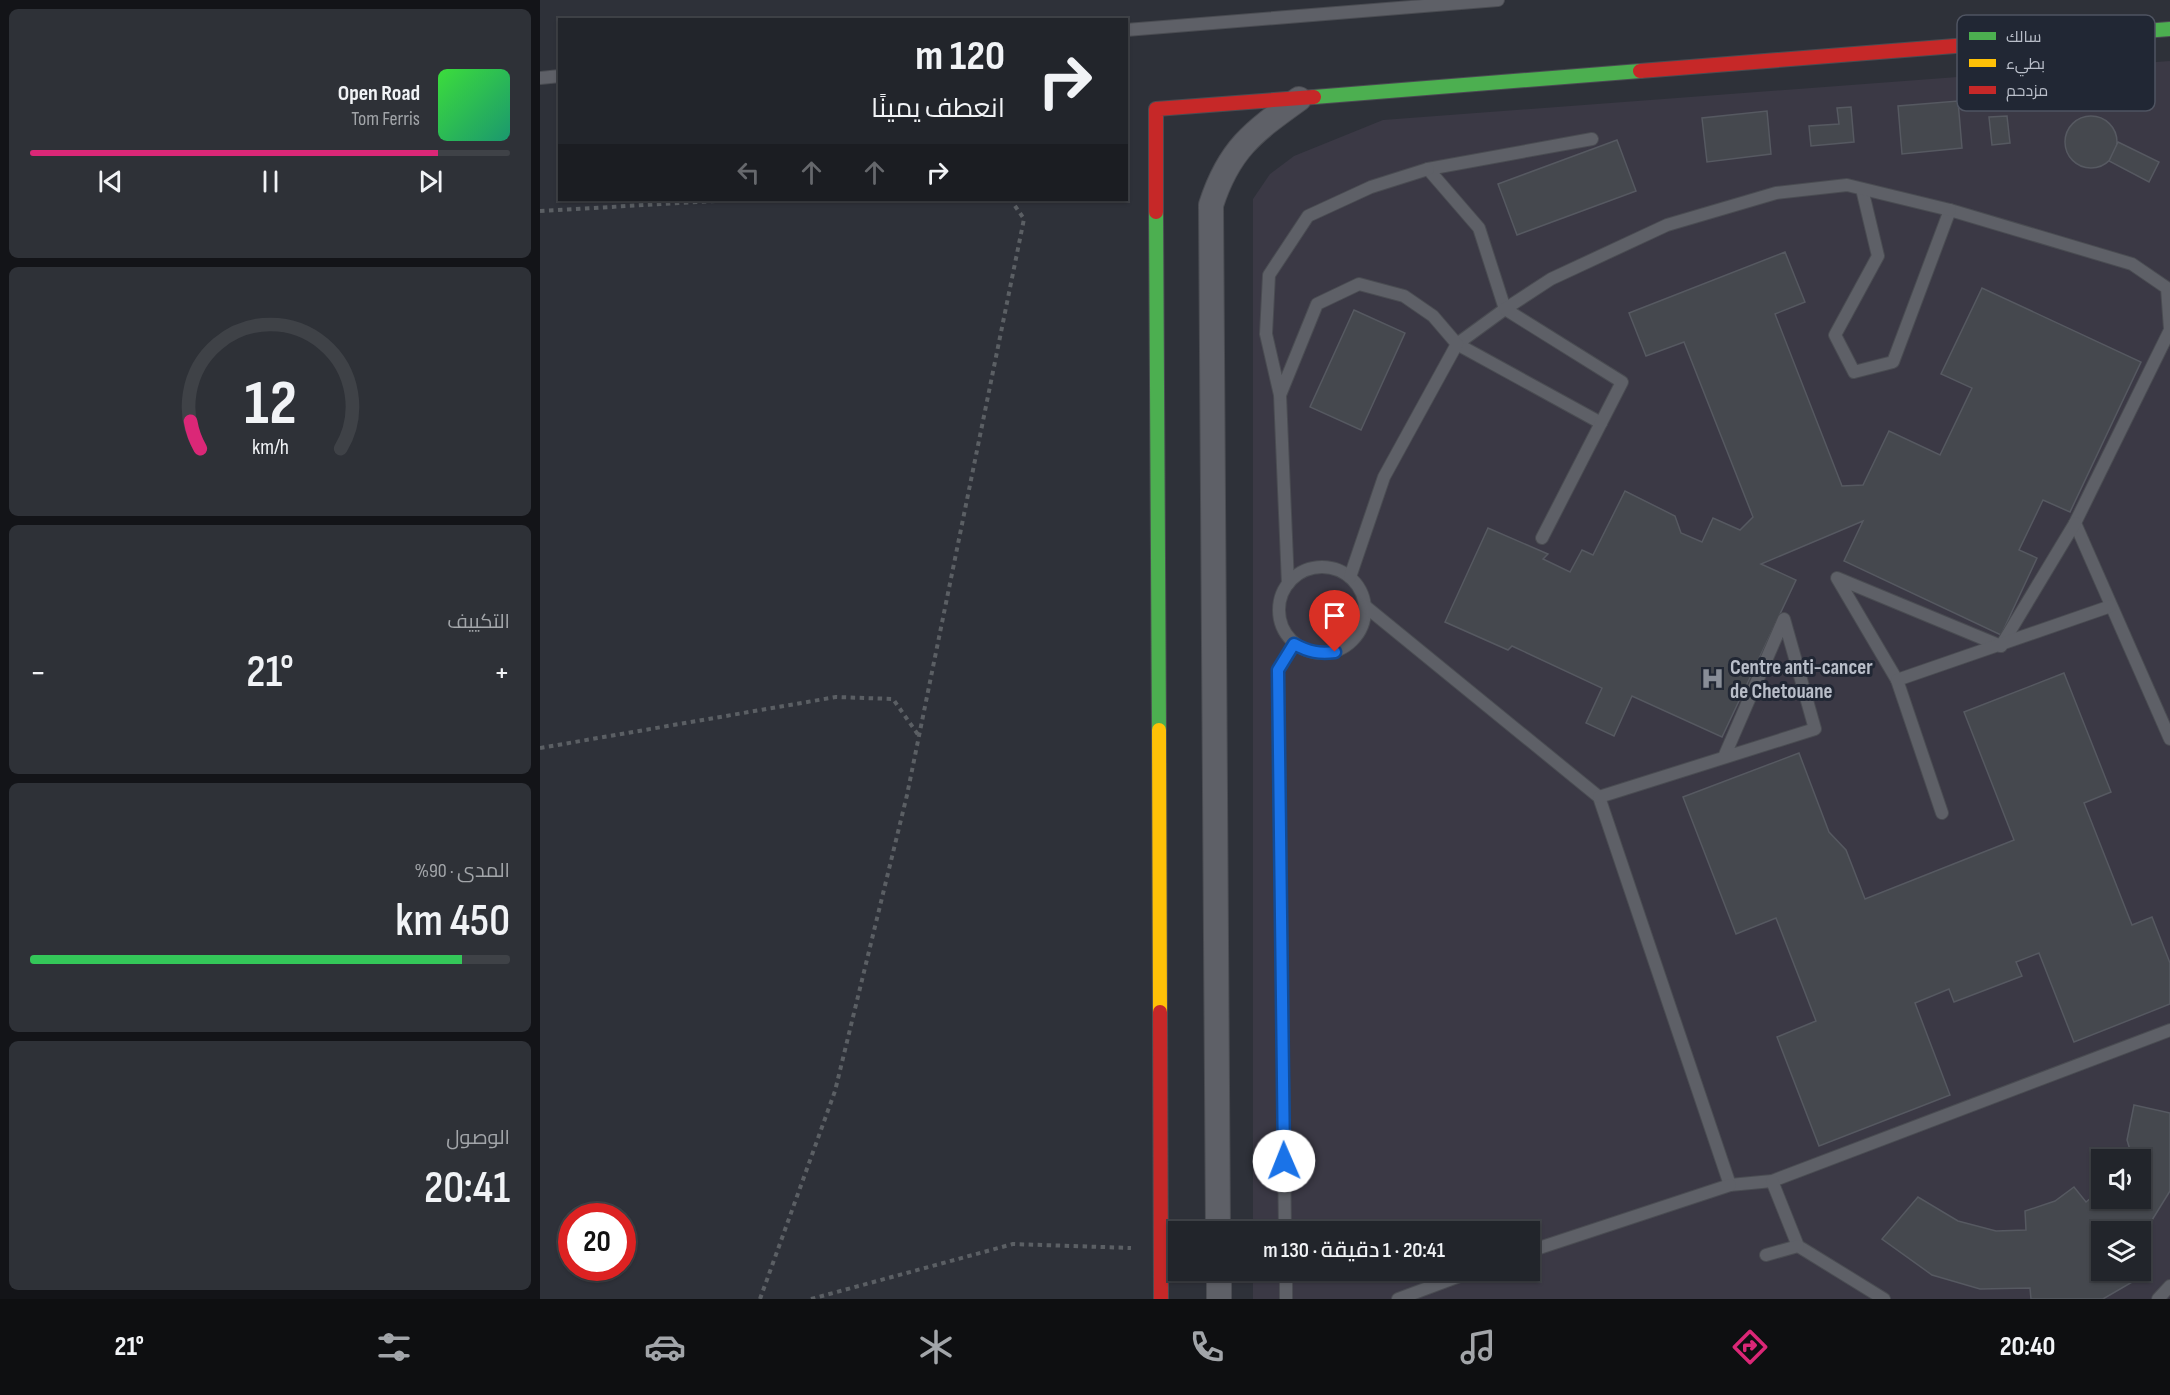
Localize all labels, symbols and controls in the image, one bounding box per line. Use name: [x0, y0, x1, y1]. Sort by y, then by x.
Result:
legend: [1957, 15, 2155, 111]
text: سالك: [2006, 28, 2041, 47]
text: 120 m: [915, 31, 1005, 82]
icon: right: [1026, 42, 1104, 120]
text: بطيء: [2006, 55, 2045, 77]
text: Open Road: [338, 80, 420, 107]
text: مزدحم: [2006, 82, 2048, 102]
text: انعطف يمينًا: [871, 93, 1005, 125]
text: Tom Ferris: [351, 107, 420, 131]
icon: left: [732, 156, 765, 189]
icon: ahead: [795, 156, 828, 189]
icon: ahead: [858, 156, 891, 189]
icon: right: [921, 156, 954, 189]
icon: previous: [94, 165, 127, 198]
icon: pause: [254, 165, 287, 198]
icon: next: [414, 165, 447, 198]
text: 12: [244, 367, 296, 442]
text: km/h: [251, 435, 289, 460]
pin: [1309, 590, 1360, 652]
icon: arrive: [1318, 599, 1351, 632]
text: التكييف: [447, 610, 510, 634]
text: 21°: [246, 645, 294, 700]
text: −: [30, 653, 46, 693]
text: +: [494, 653, 510, 693]
place label: Centre anti-cancer de Chetouane: [1730, 655, 1873, 704]
hospital icon: Centre anti-cancer de Chetouane: [1699, 666, 1725, 692]
text: المدى · 90%: [414, 859, 510, 883]
text: 450 km: [395, 894, 510, 949]
text: الوصول: [446, 1126, 510, 1150]
position arrow: [1252, 1129, 1316, 1193]
map controls: [2091, 1149, 2151, 1281]
button: sound: [2091, 1149, 2151, 1209]
text: 20:41: [424, 1161, 510, 1216]
speed limit sign: 20: [558, 1203, 636, 1281]
button: layers: [2091, 1221, 2151, 1281]
text: 20:41 · 1 دقيقة · 130 m: [1263, 1237, 1445, 1264]
icon: filters: [373, 1326, 415, 1368]
icon: car: [644, 1326, 686, 1368]
icon: climate: [915, 1326, 957, 1368]
icon: phone: [1186, 1326, 1228, 1368]
icon: music: [1457, 1326, 1499, 1368]
icon: directions: [1729, 1326, 1771, 1368]
text: 21°: [115, 1331, 144, 1363]
text: 20:40: [2000, 1331, 2055, 1363]

